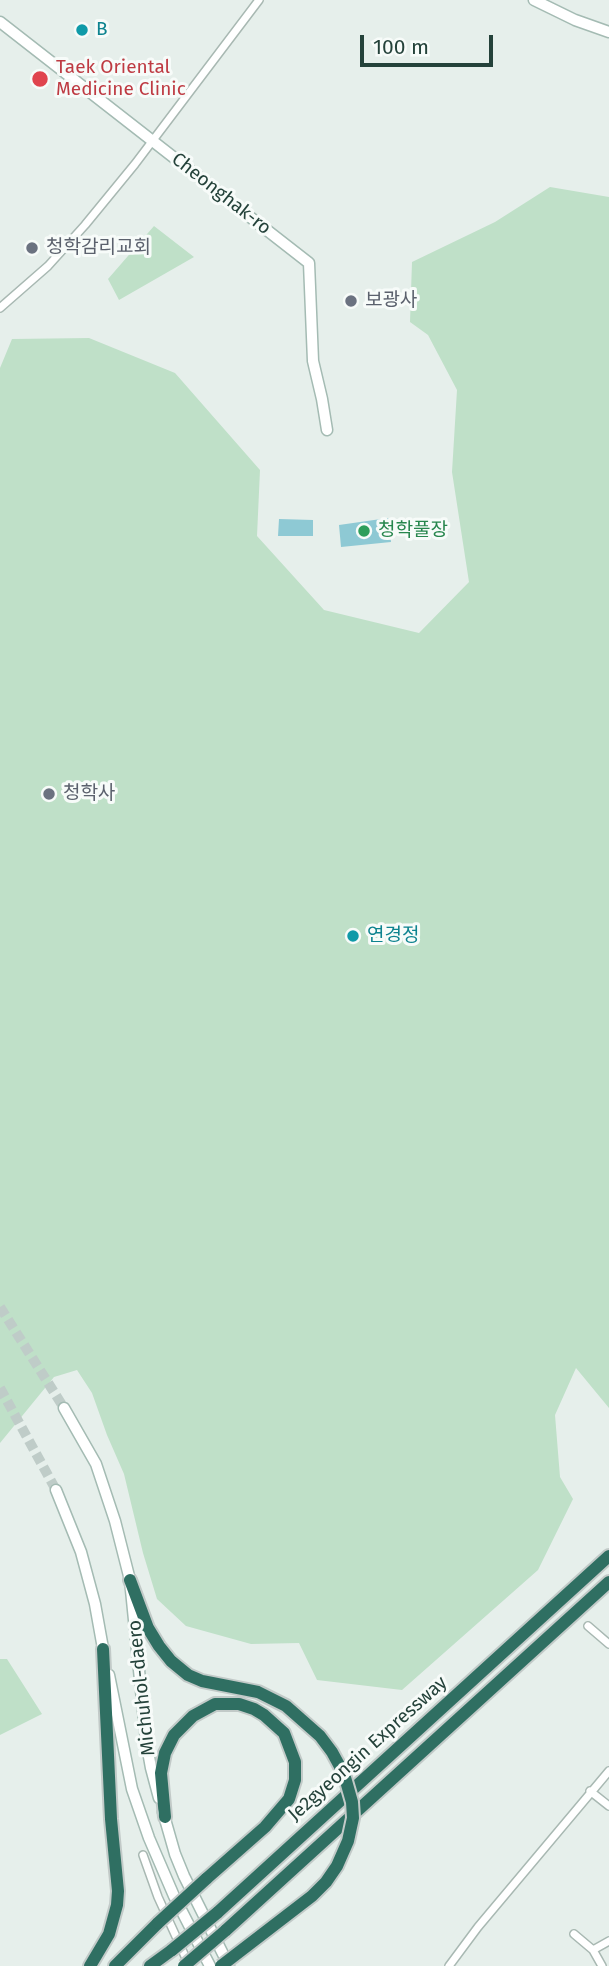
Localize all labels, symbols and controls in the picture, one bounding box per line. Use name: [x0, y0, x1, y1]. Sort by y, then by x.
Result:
place label: B: [96, 19, 108, 41]
scale bar: [364, 21, 497, 65]
marker: B: [74, 22, 90, 38]
text: 100 m: [373, 34, 429, 60]
place label: Taek Oriental Medicine Clinic: [56, 57, 186, 101]
marker: Taek Oriental Medicine Clinic: [30, 69, 50, 89]
street label: Cheonghak-ro: [167, 148, 275, 240]
place label: 청학감리교회: [46, 237, 151, 259]
marker: 청학감리교회: [24, 240, 40, 256]
place label: 보광사: [365, 290, 417, 312]
marker: 보광사: [343, 293, 359, 309]
place label: 청학풀장: [378, 520, 448, 542]
marker: 청학풀장: [356, 523, 372, 539]
place label: 청학사: [63, 783, 115, 805]
marker: 청학사: [41, 786, 57, 802]
place label: 연경정: [367, 925, 419, 947]
marker: 연경정: [345, 928, 361, 944]
street label: Michuhol-daero: [124, 1619, 160, 1757]
street label: Je2gyeongin Expressway: [284, 1672, 452, 1826]

